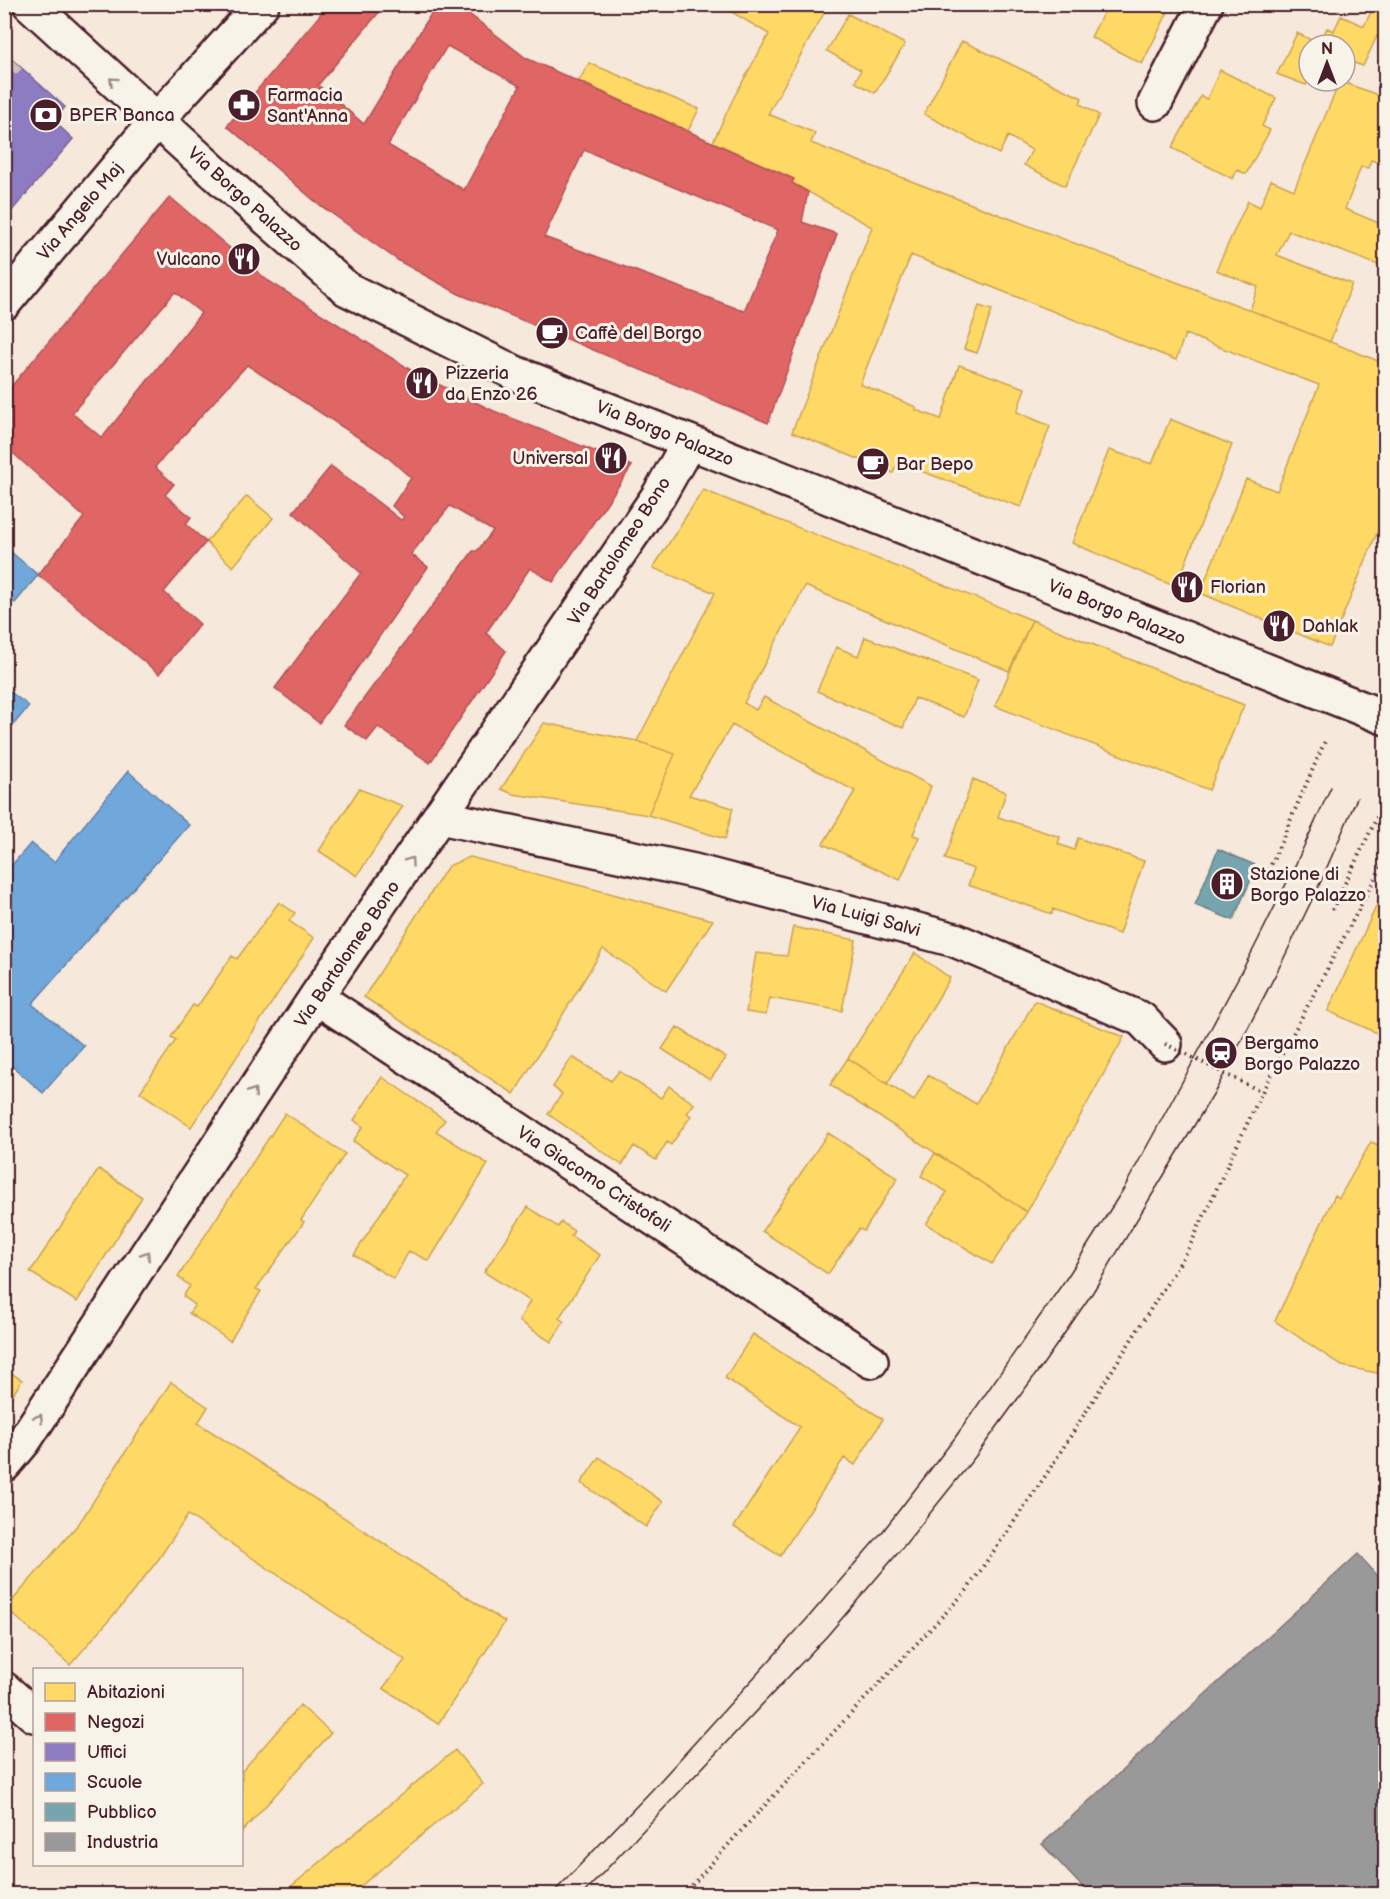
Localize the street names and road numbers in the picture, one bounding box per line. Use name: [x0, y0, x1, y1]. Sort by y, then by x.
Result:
street label: Via Borgo Palazzo: [183, 142, 306, 256]
street label: Via Angelo Maj: [33, 158, 128, 265]
street label: Via Borgo Palazzo: [593, 396, 737, 471]
street label: Via Bartolomeo Bono: [564, 473, 675, 629]
street label: Via Borgo Palazzo: [1045, 575, 1189, 650]
street label: Via Bartolomeo Bono: [290, 877, 404, 1032]
street label: Via Luigi Salvi: [809, 892, 923, 941]
street label: Via Giacomo Cristofoli: [513, 1122, 674, 1237]

